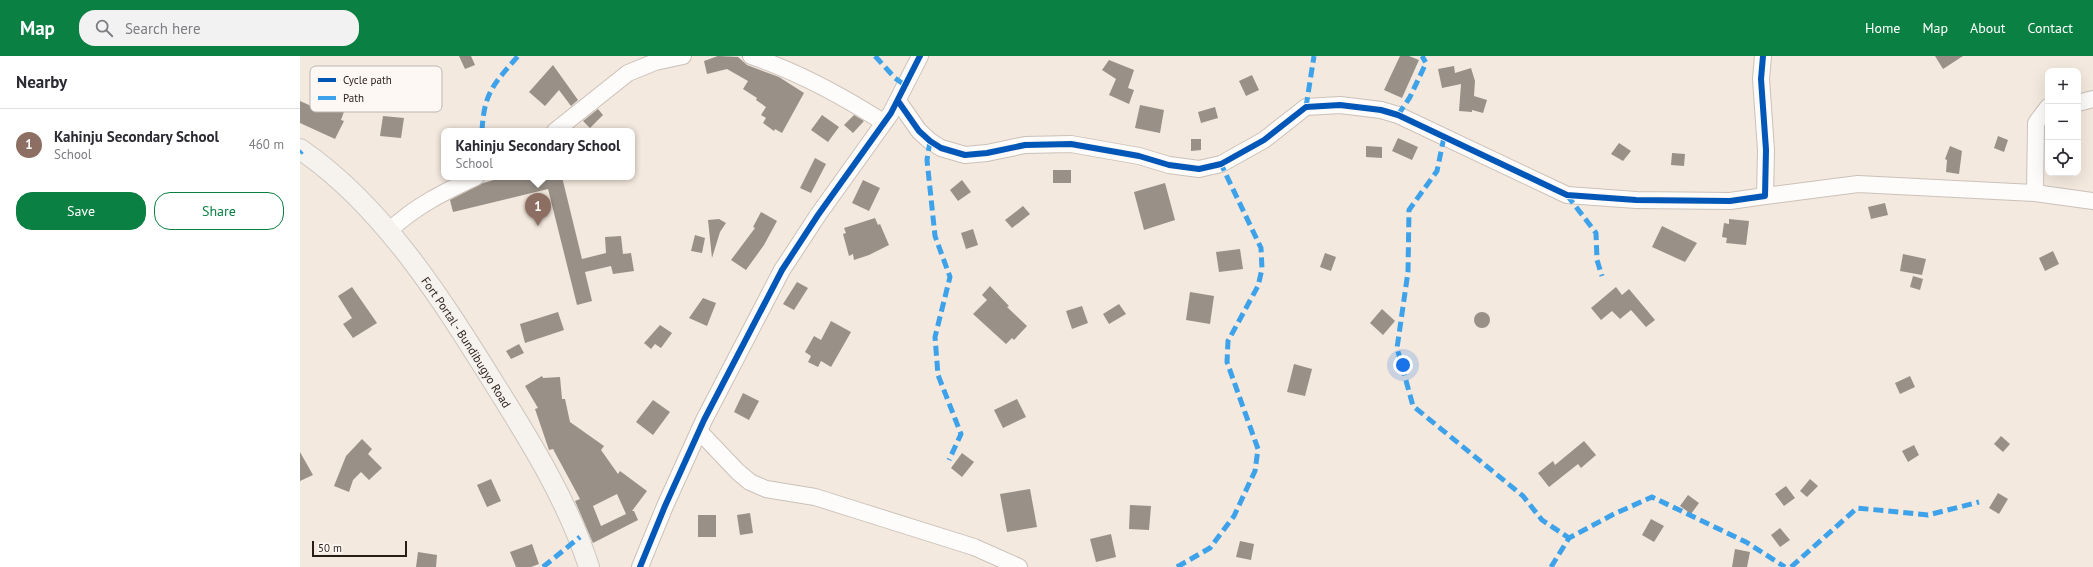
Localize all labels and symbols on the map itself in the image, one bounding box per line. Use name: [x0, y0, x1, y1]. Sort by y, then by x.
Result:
legend: [310, 66, 442, 112]
text: Cycle path: [343, 73, 392, 87]
text: Path: [343, 91, 364, 105]
pin: 1: [525, 193, 551, 226]
street label: Fort Portal - Bundibugyo Road: [419, 273, 515, 410]
your location: [1393, 355, 1413, 375]
scale bar: [312, 539, 407, 558]

